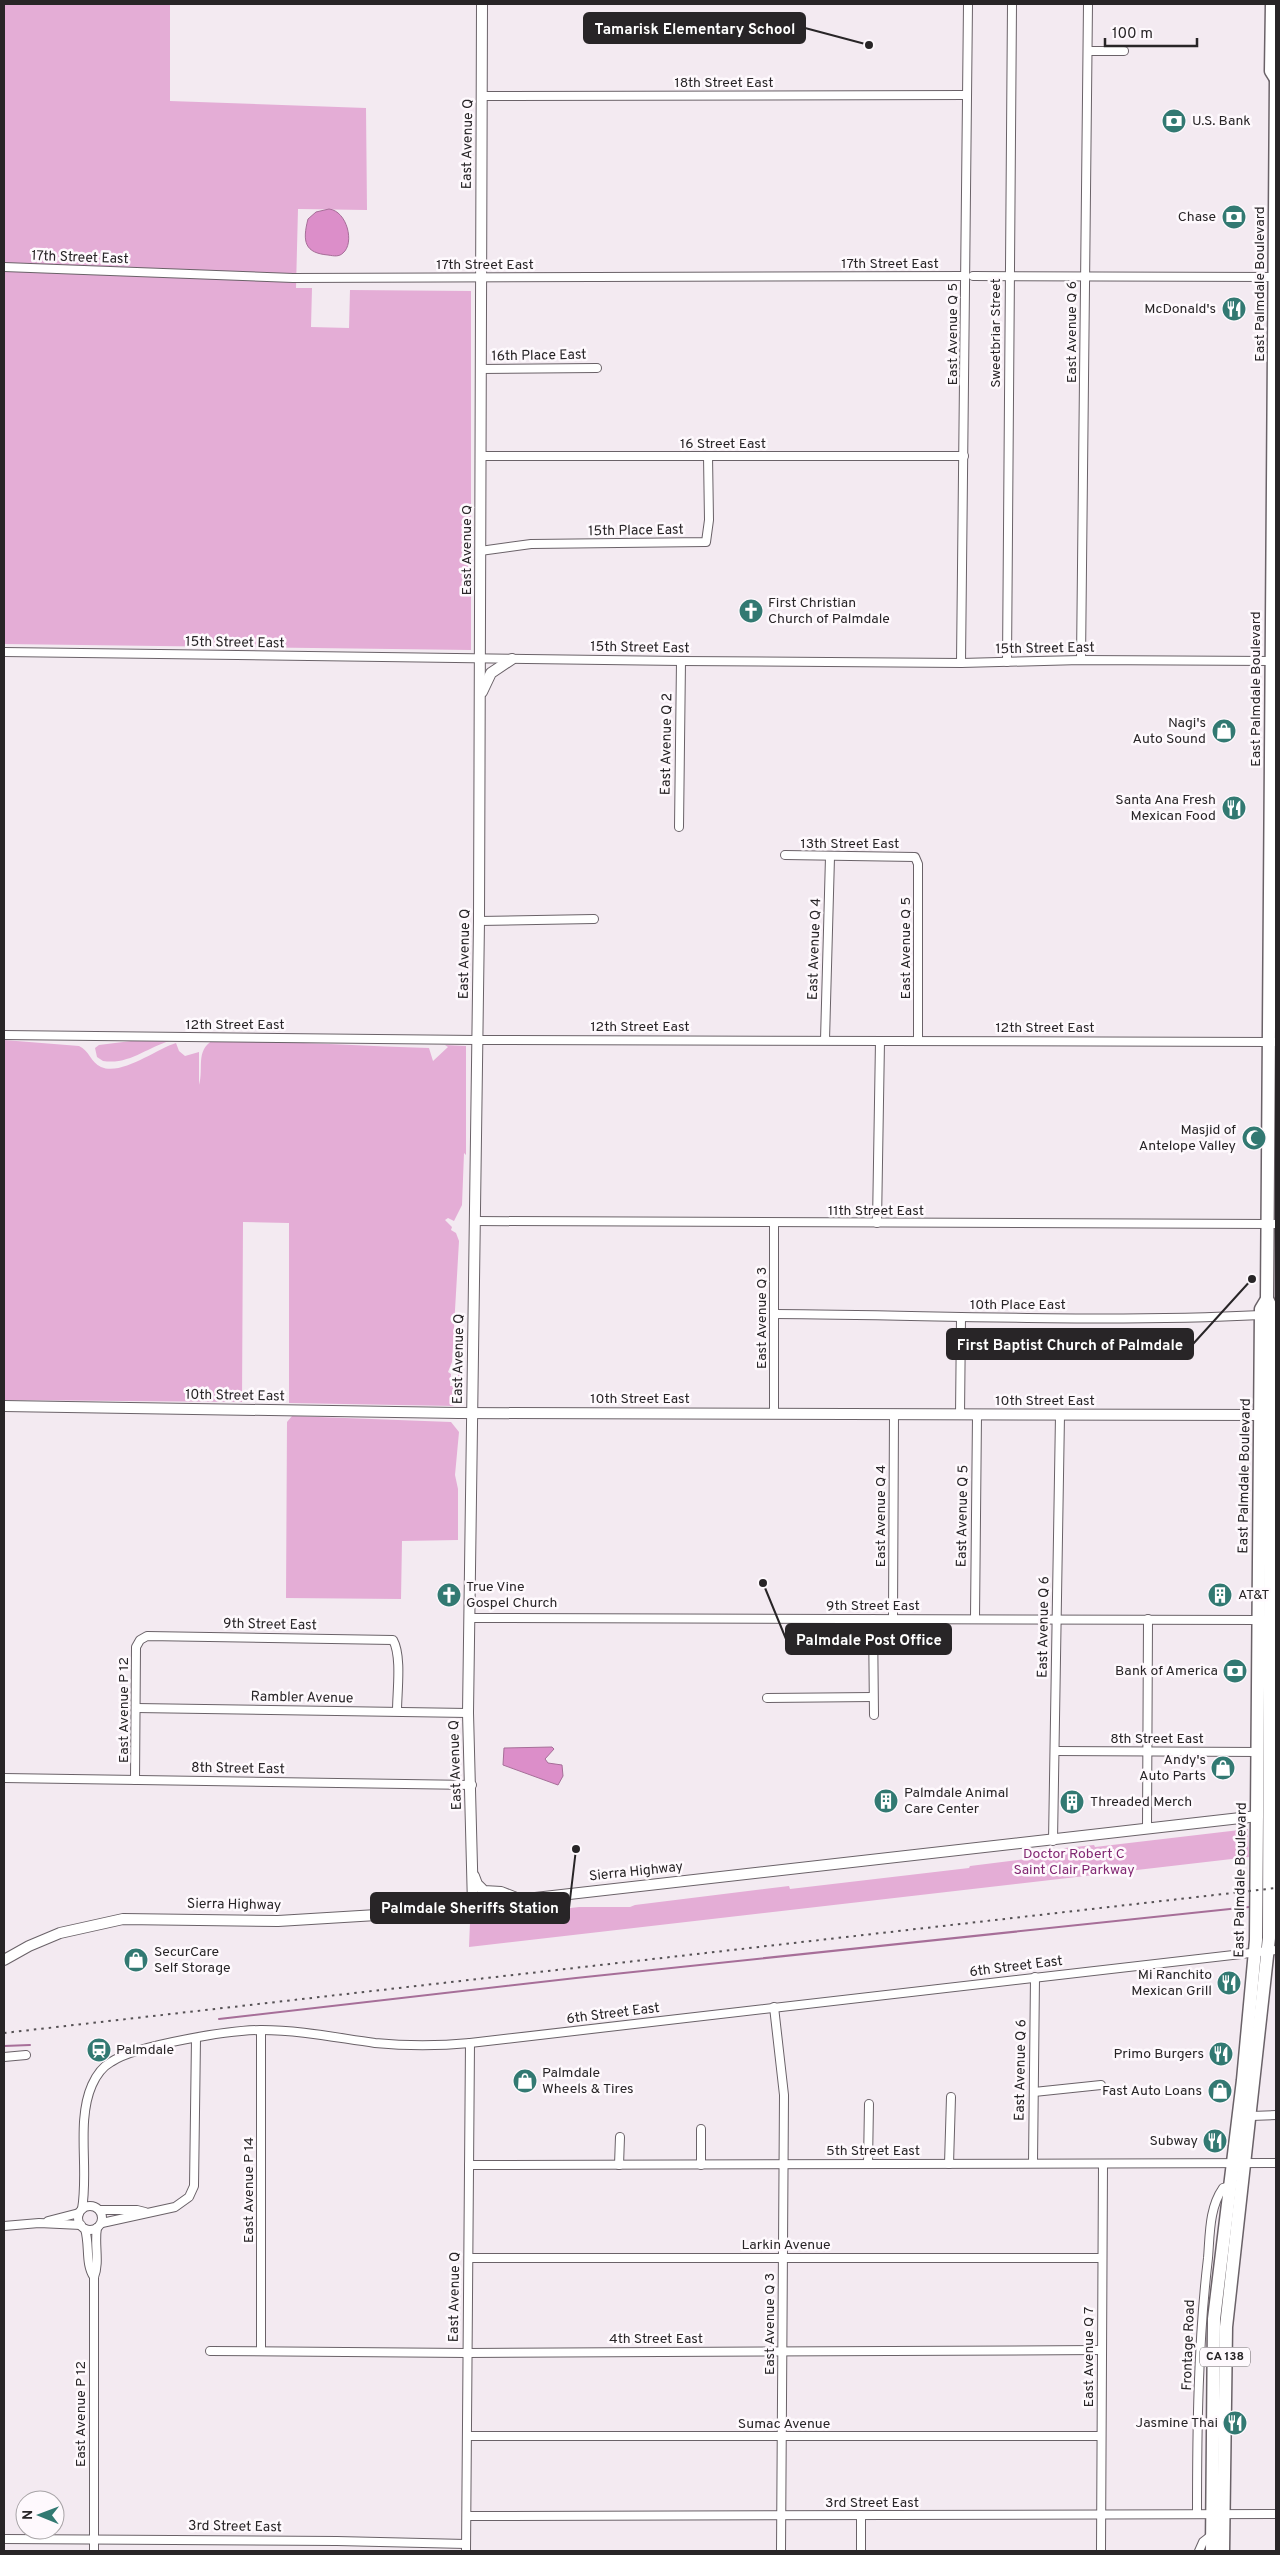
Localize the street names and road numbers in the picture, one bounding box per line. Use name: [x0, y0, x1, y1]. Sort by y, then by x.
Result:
street label: 18th Street East: [675, 75, 773, 92]
street label: East Avenue Q: [459, 99, 477, 189]
street label: East Palmdale Boulevard: [1252, 206, 1269, 362]
street label: 17th Street East: [31, 248, 129, 268]
street label: 17th Street East: [841, 256, 939, 273]
street label: 17th Street East: [436, 257, 534, 274]
street label: Sweetbriar Street: [988, 278, 1005, 388]
street label: East Avenue Q 6: [1064, 281, 1081, 383]
street label: East Avenue Q 5: [945, 283, 962, 385]
street label: 16th Place East: [491, 347, 587, 365]
street label: 16 Street East: [680, 436, 766, 453]
street label: East Avenue Q: [459, 505, 476, 595]
street label: 15th Place East: [588, 522, 684, 540]
street label: East Palmdale Boulevard: [1248, 611, 1265, 767]
street label: 15th Street East: [185, 634, 285, 652]
street label: 15th Street East: [590, 639, 690, 657]
street label: 15th Street East: [995, 640, 1095, 658]
street label: East Avenue Q 2: [658, 693, 676, 795]
street label: 13th Street East: [801, 836, 899, 853]
street label: East Avenue Q 5: [898, 897, 915, 999]
street label: East Avenue Q 4: [805, 898, 825, 1000]
street label: East Avenue Q: [456, 909, 474, 999]
street label: 12th Street East: [185, 1017, 285, 1034]
street label: 12th Street East: [590, 1019, 690, 1036]
street label: 12th Street East: [995, 1020, 1095, 1037]
street label: 11th Street East: [828, 1203, 924, 1220]
street label: East Avenue Q 3: [754, 1267, 771, 1369]
street label: 10th Place East: [970, 1297, 1066, 1314]
street label: East Avenue Q: [450, 1314, 468, 1404]
street label: 10th Street East: [185, 1387, 285, 1405]
street label: 10th Street East: [590, 1391, 690, 1408]
street label: 10th Street East: [995, 1393, 1095, 1410]
street label: East Palmdale Boulevard: [1235, 1398, 1255, 1554]
street label: East Avenue Q 4: [873, 1465, 890, 1567]
street label: East Avenue Q 5: [954, 1465, 972, 1567]
street label: East Avenue Q 6: [1035, 1576, 1053, 1678]
street label: 9th Street East: [826, 1598, 920, 1615]
street label: 9th Street East: [223, 1616, 317, 1634]
street label: East Avenue P 12: [116, 1657, 133, 1763]
street label: Rambler Avenue: [250, 1689, 354, 1707]
street label: East Avenue Q: [446, 1720, 466, 1810]
street label: 8th Street East: [1110, 1731, 1204, 1748]
street label: 8th Street East: [191, 1760, 285, 1778]
street label: East Palmdale Boulevard: [1231, 1802, 1251, 1958]
street label: Sierra Highway: [588, 1859, 684, 1885]
street label: Sierra Highway: [187, 1896, 281, 1914]
street label: 6th Street East: [968, 1953, 1064, 1981]
street label: 6th Street East: [565, 2000, 661, 2028]
street label: East Avenue Q 6: [1012, 2019, 1030, 2121]
street label: East Avenue P 14: [241, 2137, 258, 2243]
street label: 5th Street East: [826, 2143, 920, 2160]
street label: Larkin Avenue: [741, 2237, 831, 2254]
street label: East Avenue Q: [446, 2252, 464, 2342]
street label: East Avenue Q 3: [762, 2273, 779, 2375]
street label: Frontage Road: [1179, 2299, 1199, 2391]
street label: East Avenue Q 7: [1081, 2307, 1098, 2407]
street label: 4th Street East: [609, 2331, 703, 2348]
road number: CA 138: [1200, 2348, 1250, 2366]
street label: East Avenue P 12: [73, 2361, 90, 2467]
street label: Sumac Avenue: [738, 2416, 830, 2433]
street label: 3rd Street East: [825, 2495, 919, 2512]
street label: 3rd Street East: [188, 2518, 282, 2536]

